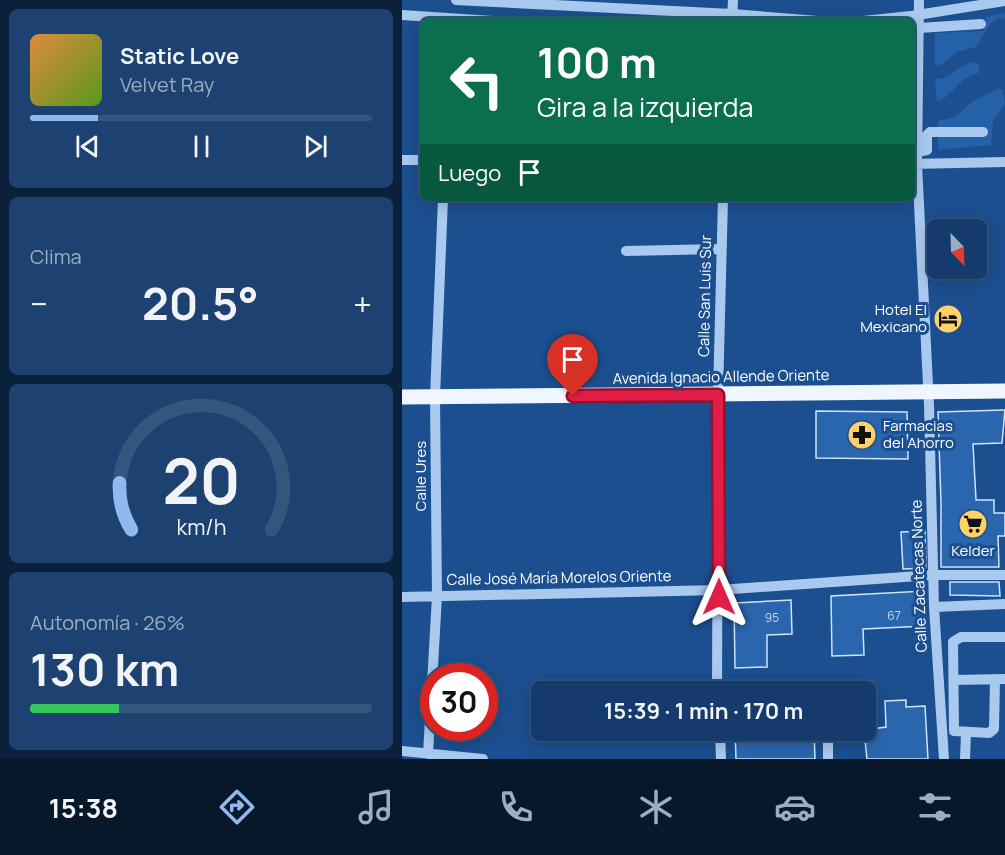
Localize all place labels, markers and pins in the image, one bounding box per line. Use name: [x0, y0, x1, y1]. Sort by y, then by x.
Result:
place label: Hotel El Mexicano: [860, 299, 927, 337]
hotel icon: Hotel El Mexicano: [932, 303, 964, 335]
pin: [547, 334, 598, 396]
place label: Farmacias del Ahorro: [883, 415, 954, 453]
pharmacy icon: Farmacias del Ahorro: [846, 419, 878, 451]
supermarket icon: Kelder: [957, 508, 989, 540]
place label: Kelder: [951, 540, 995, 561]

